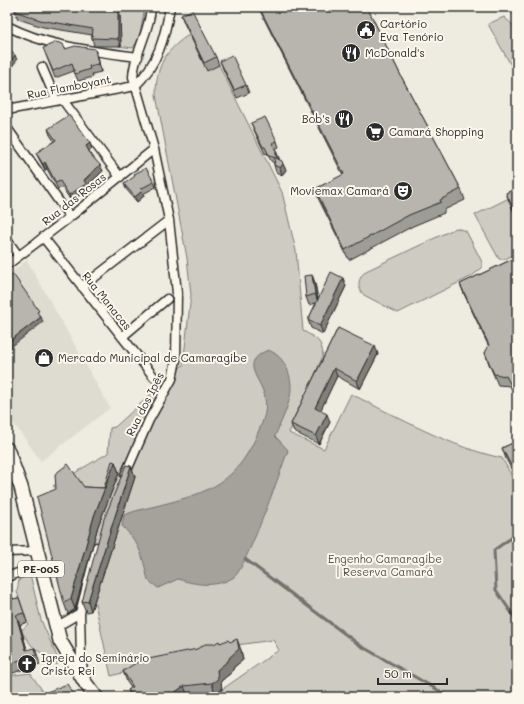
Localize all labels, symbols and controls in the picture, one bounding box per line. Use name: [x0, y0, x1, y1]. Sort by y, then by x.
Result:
place label: Cartório Eva Tenório: [380, 16, 444, 44]
public building icon: Cartório Eva Tenório: [355, 19, 377, 41]
restaurant icon: McDonald's: [340, 42, 362, 64]
place label: McDonald's: [365, 45, 425, 60]
street label: Rua Flamboyant: [26, 71, 112, 102]
restaurant icon: Bob's: [333, 108, 355, 130]
place label: Bob's: [302, 111, 330, 126]
supermarket icon: Camará Shopping: [364, 121, 386, 143]
place label: Camará Shopping: [389, 124, 484, 139]
street label: Rua das Rosas: [39, 169, 109, 228]
theatre icon: Moviemax Camará: [392, 180, 414, 202]
place label: Moviemax Camará: [290, 183, 389, 198]
street label: Rua Manacas: [79, 268, 135, 333]
shop icon: Mercado Municipal de Camaragibe: [33, 347, 55, 369]
place label: Mercado Municipal de Camaragibe: [58, 350, 247, 365]
street label: Rua dos Ipês: [122, 369, 167, 438]
park label: Engenho Camaragibe | Reserva Camará: [328, 551, 442, 579]
road number: PE-005: [18, 561, 64, 577]
place label: Igreja do Seminário Cristo Rei: [41, 650, 150, 678]
church icon: Igreja do Seminário Cristo Rei: [16, 653, 38, 675]
scale bar: [378, 660, 447, 686]
text: 50 m: [384, 665, 412, 681]

